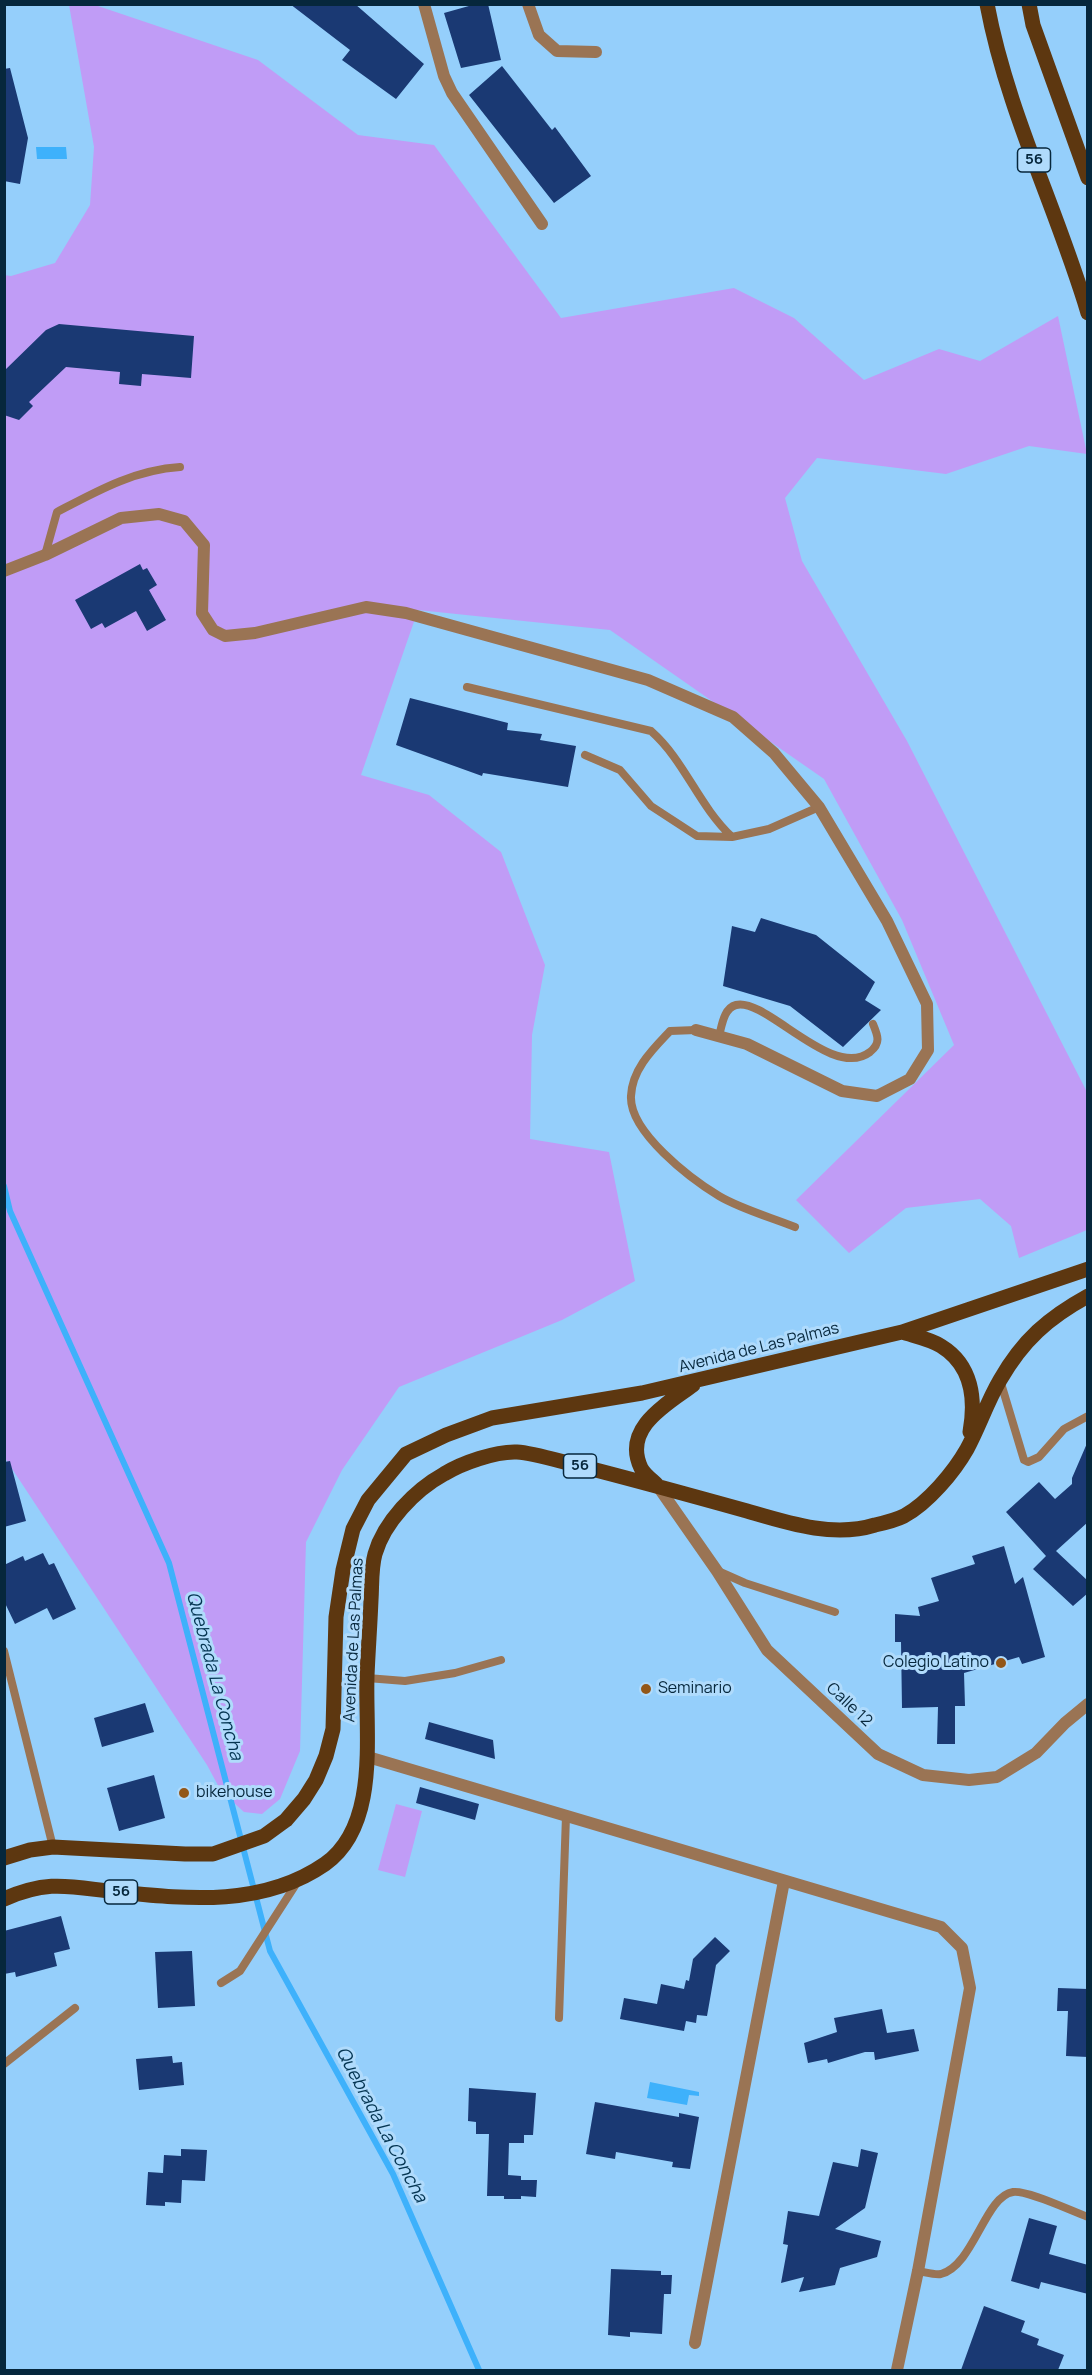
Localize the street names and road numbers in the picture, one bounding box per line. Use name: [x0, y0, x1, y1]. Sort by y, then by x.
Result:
road number: 56: [1018, 148, 1050, 172]
street label: Avenida de Las Palmas: [677, 1319, 841, 1377]
road number: 56: [564, 1454, 596, 1478]
street label: Avenida de Las Palmas: [340, 1557, 368, 1723]
street label: Calle 12: [822, 1679, 876, 1731]
road number: 56: [104, 1880, 138, 1904]

